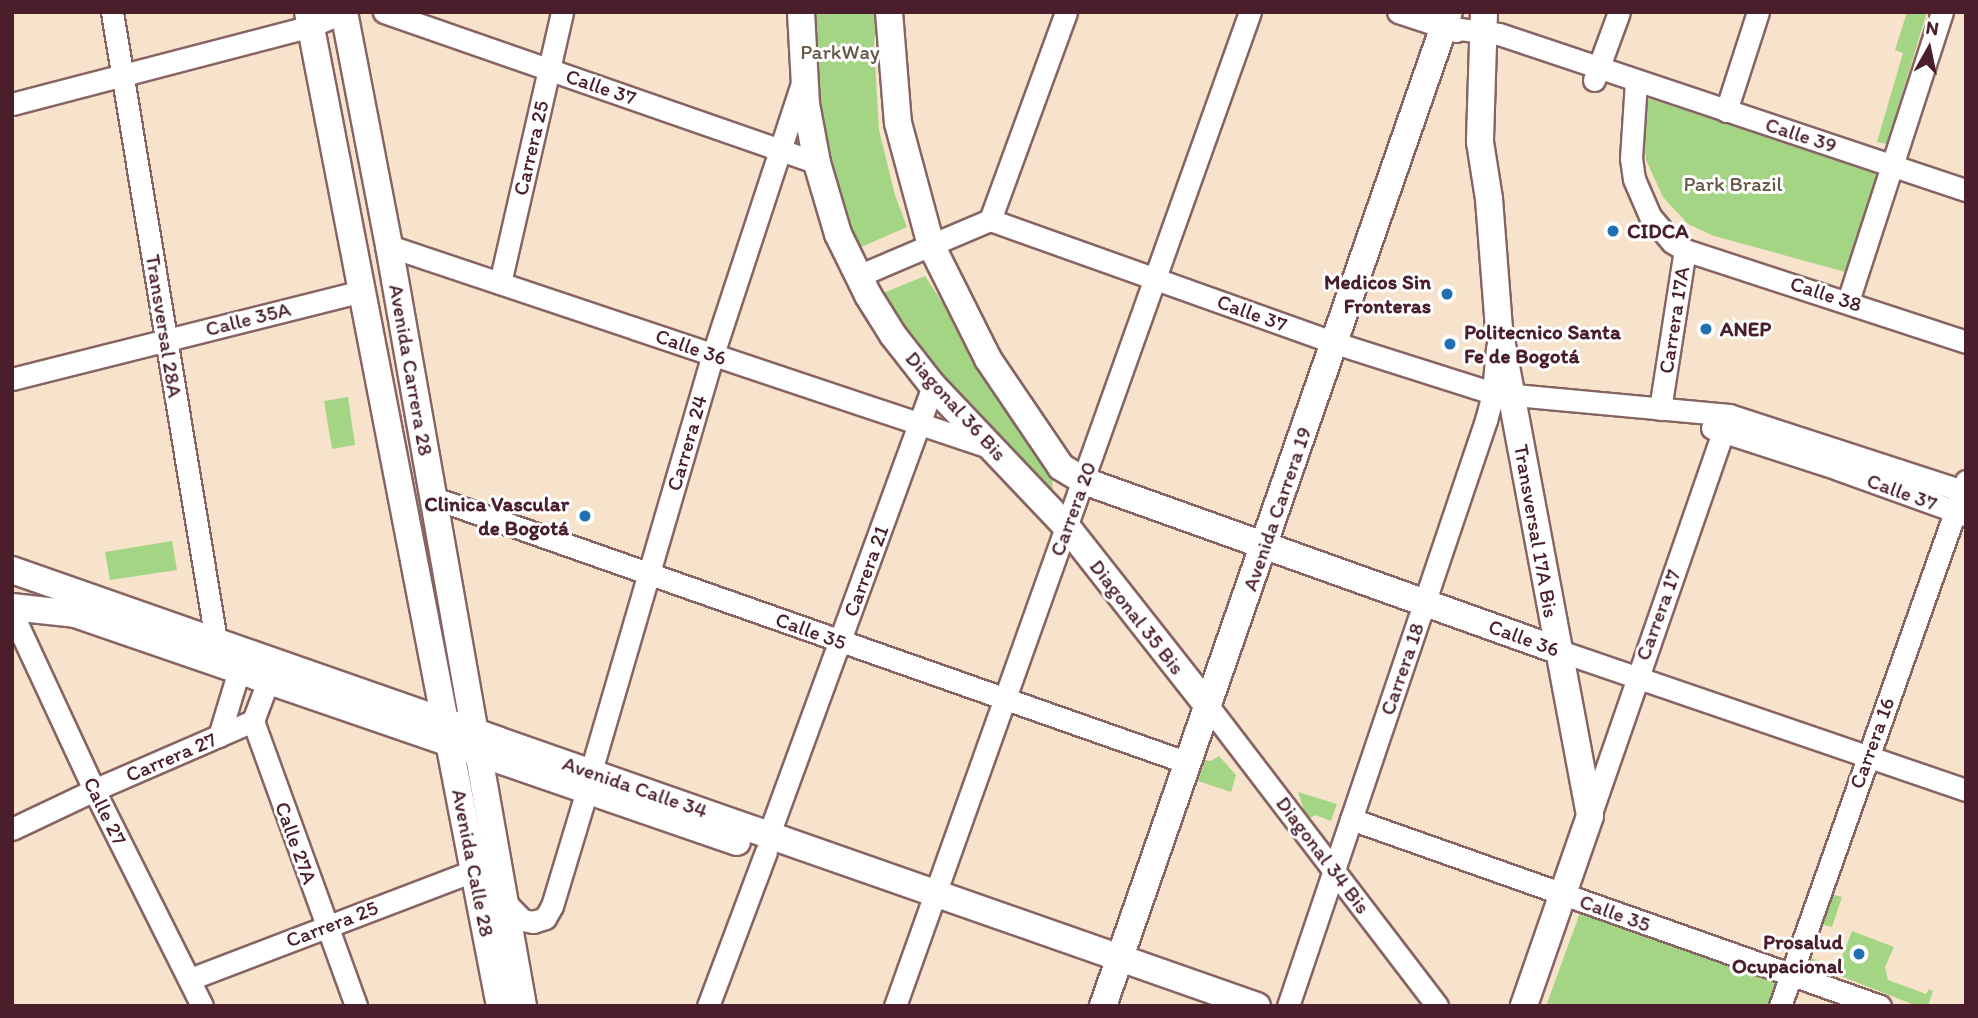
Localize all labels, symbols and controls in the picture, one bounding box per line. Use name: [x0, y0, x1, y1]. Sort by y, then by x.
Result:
north arrow: [1894, 14, 1964, 84]
text: N: [1924, 15, 1940, 40]
park label: ParkWay: [800, 39, 880, 65]
street label: Calle 37: [562, 63, 640, 111]
street label: Carrera 25: [508, 98, 554, 198]
street label: Calle 39: [1762, 112, 1840, 158]
park label: Park Brazil: [1683, 171, 1783, 197]
place label: CIDCA: [1627, 218, 1689, 244]
marker: CIDCA: [1605, 223, 1621, 239]
street label: Transversal 28A: [140, 253, 188, 399]
street label: Carrera 17A: [1653, 265, 1695, 375]
place label: Medicos Sin Fronteras: [1324, 269, 1431, 319]
street label: Calle 38: [1787, 271, 1865, 317]
street label: Avenida Carrera 28: [384, 282, 438, 458]
marker: Medicos Sin Fronteras: [1437, 284, 1457, 304]
street label: Calle 37: [1213, 289, 1291, 337]
street label: Calle 35A: [203, 296, 293, 342]
place label: ANEP: [1720, 316, 1771, 342]
place label: Politecnico Santa Fe de Bogotá: [1464, 319, 1620, 369]
marker: ANEP: [1698, 321, 1714, 337]
street label: Calle 36: [652, 323, 730, 371]
marker: Politecnico Santa Fe de Bogotá: [1442, 336, 1458, 352]
street label: Diagonal 36 Bis: [900, 346, 1012, 466]
street label: Carrera 24: [661, 392, 713, 494]
street label: Avenida Carrera 19: [1237, 424, 1317, 594]
street label: Transversal 17A Bis: [1508, 442, 1564, 620]
street label: Carrera 20: [1044, 458, 1102, 560]
street label: Calle 37: [1863, 468, 1941, 516]
place label: Clinica Vascular de Bogotá: [424, 491, 569, 541]
marker: Clinica Vascular de Bogotá: [575, 506, 595, 526]
street label: Carrera 21: [838, 522, 894, 620]
street label: Diagonal 35 Bis: [1084, 554, 1190, 680]
street label: Carrera 17: [1630, 566, 1686, 664]
street label: Calle 35: [772, 607, 850, 655]
street label: Calle 36: [1485, 614, 1563, 662]
street label: Carrera 18: [1374, 620, 1430, 718]
street label: Carrera 16: [1844, 694, 1900, 792]
street label: Carrera 27: [122, 727, 220, 787]
street label: Avenida Calle 34: [559, 750, 711, 824]
street label: Calle 27: [78, 773, 132, 849]
street label: Avenida Calle 28: [446, 787, 500, 939]
street label: Diagonal 34 Bis: [1271, 791, 1375, 919]
street label: Calle 27A: [269, 798, 323, 888]
street label: Calle 35: [1576, 889, 1654, 937]
street label: Carrera 25: [282, 895, 382, 953]
place label: Prosalud Ocupacional: [1732, 929, 1843, 979]
marker: Prosalud Ocupacional: [1849, 944, 1869, 964]

